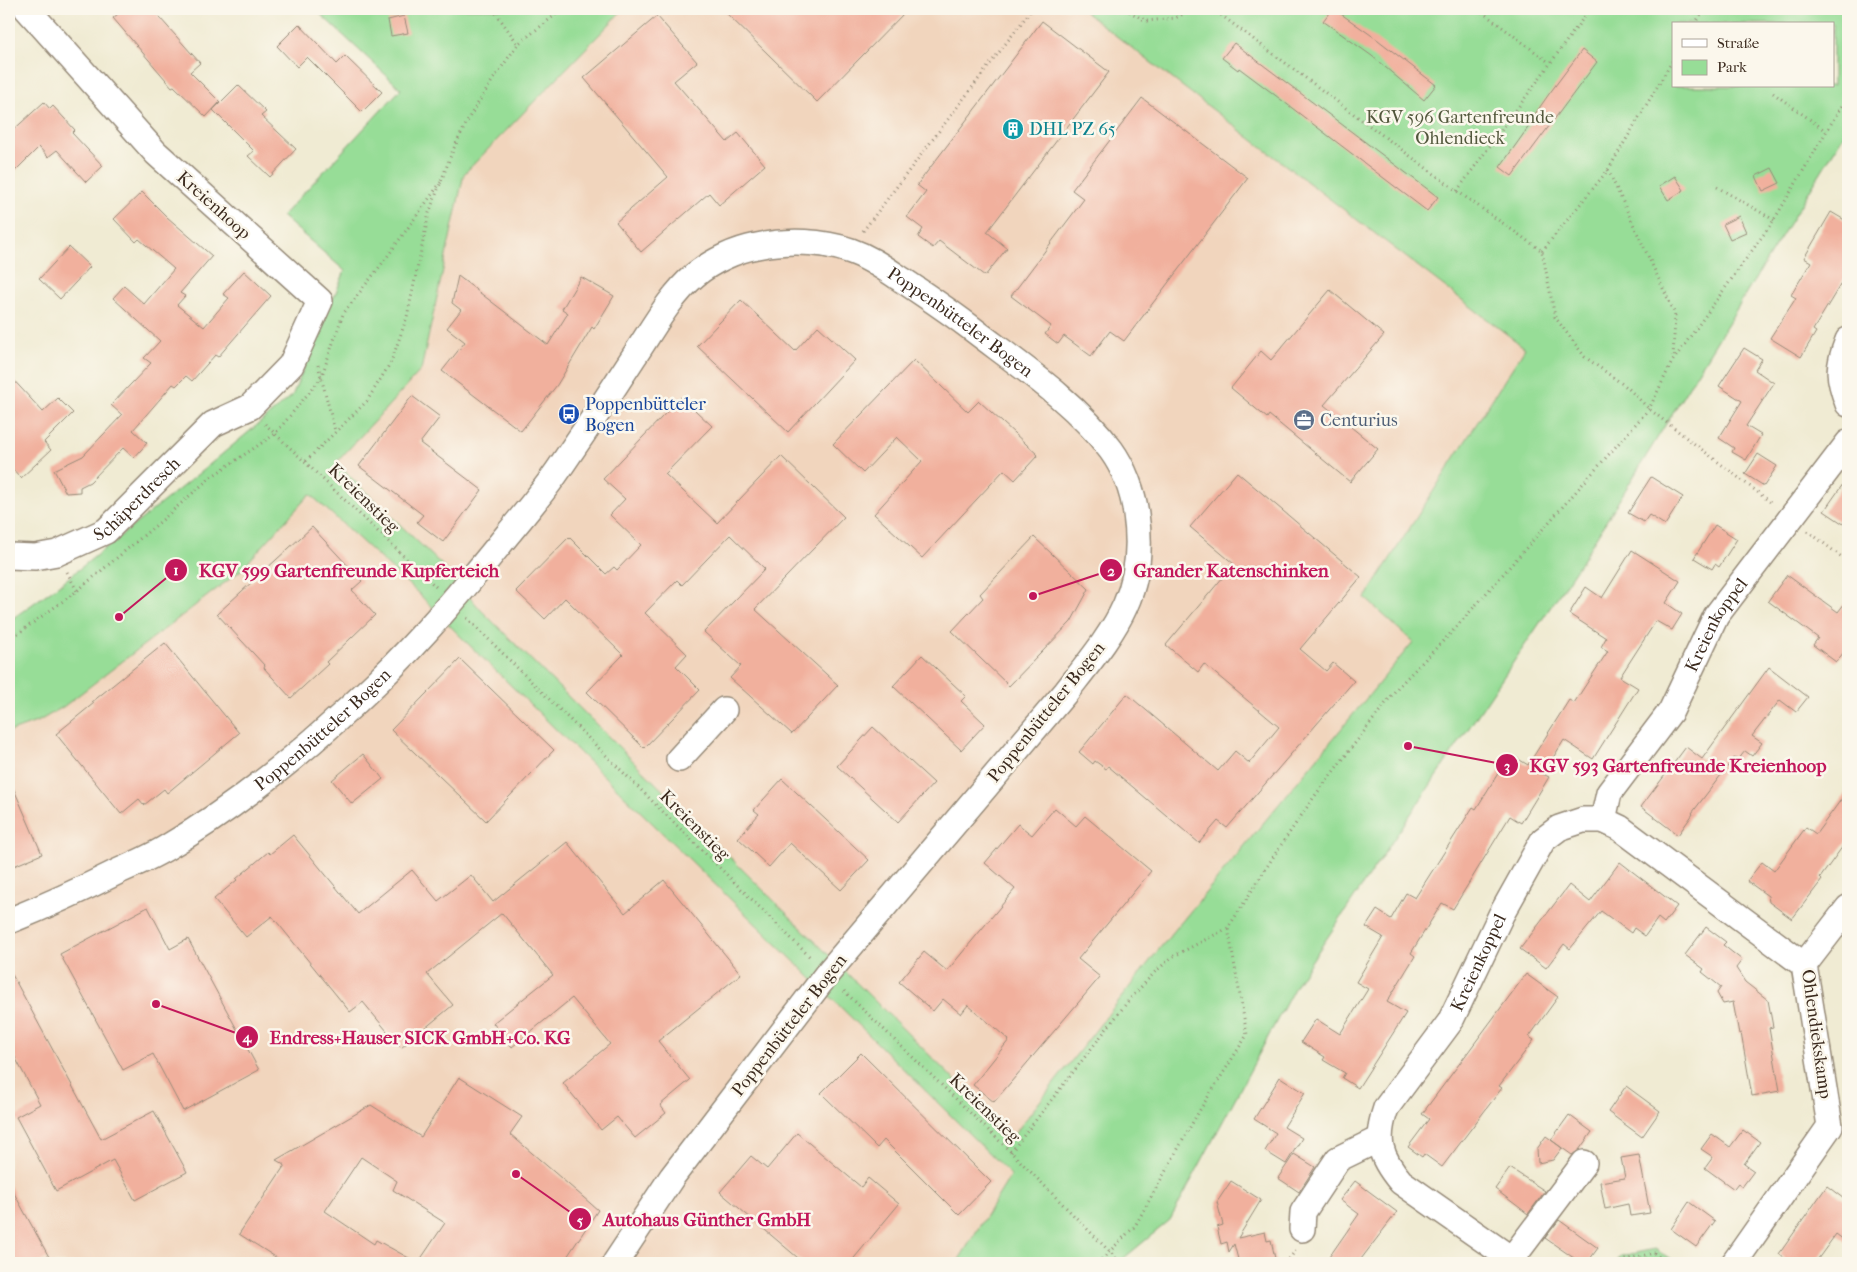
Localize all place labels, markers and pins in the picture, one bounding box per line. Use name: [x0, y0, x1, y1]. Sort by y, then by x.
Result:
building icon: DHL PZ 65: [1001, 117, 1025, 141]
place label: DHL PZ 65: [1029, 119, 1116, 140]
place label: Poppenbütteler Bogen: [585, 394, 706, 436]
bus stop icon: Poppenbütteler Bogen: [557, 402, 581, 426]
office icon: Centurius: [1292, 408, 1316, 432]
place label: Centurius: [1320, 410, 1398, 431]
callout: KGV 599 Gartenfreunde Kupferteich: [163, 553, 509, 587]
callout: Grander Katenschinken: [1098, 553, 1339, 587]
callout: KGV 593 Gartenfreunde Kreienhoop: [1495, 748, 1837, 782]
callout: Endress+Hauser SICK GmbH+Co. KG: [235, 1020, 581, 1054]
callout: Autohaus Günther GmbH: [567, 1202, 821, 1236]

